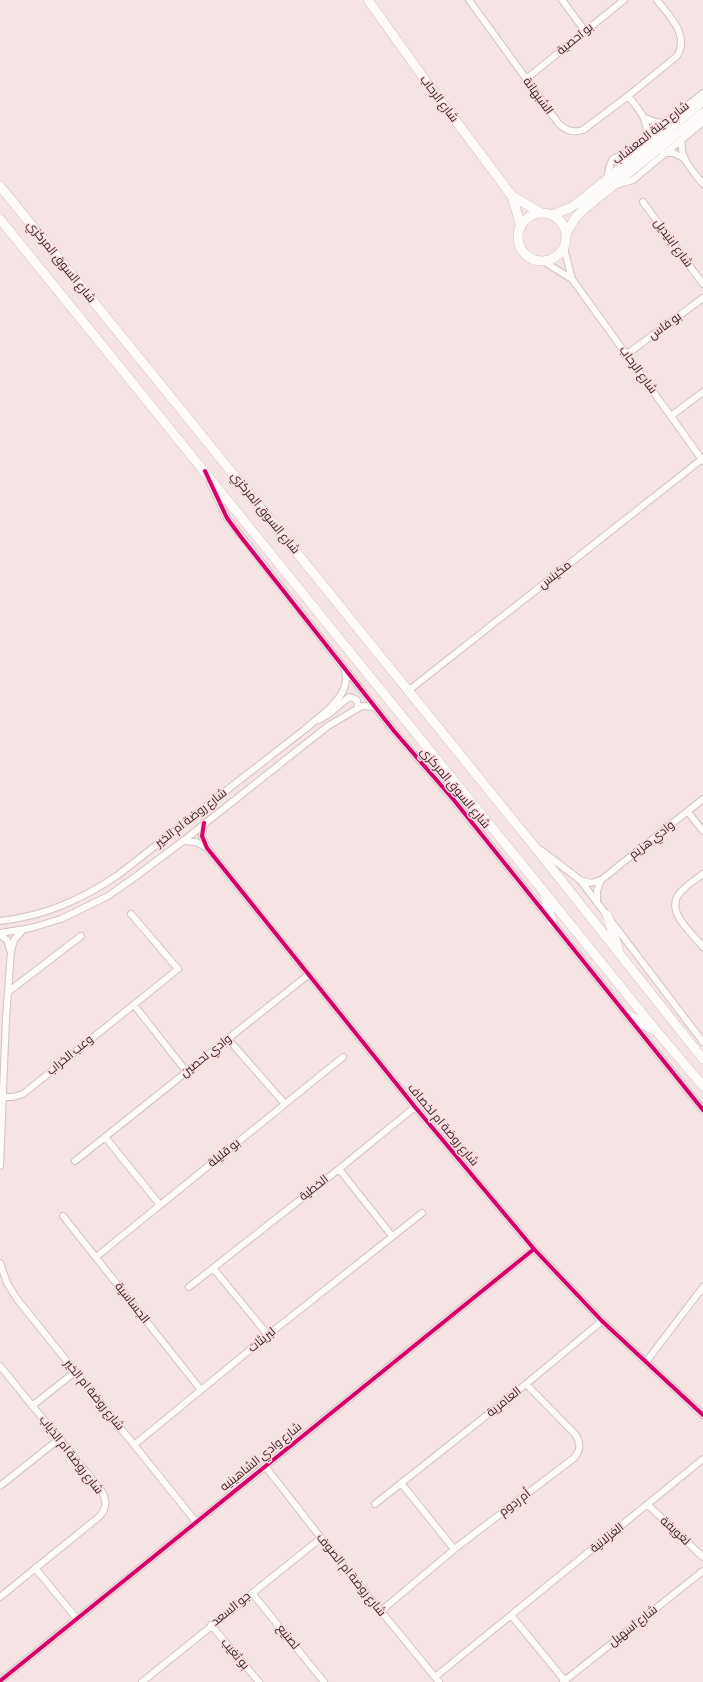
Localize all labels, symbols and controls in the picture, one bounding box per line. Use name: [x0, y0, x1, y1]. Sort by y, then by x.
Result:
street label: بو احصية: [554, 20, 596, 58]
street label: شارع الرحاب: [416, 73, 462, 126]
street label: الشبهانة: [520, 75, 556, 117]
street label: شارع حينة المعشاب: [610, 98, 692, 168]
street label: شارع ابنيديل: [650, 216, 696, 270]
street label: شارع السوق المركزي: [22, 218, 99, 307]
street label: بو فاس: [645, 309, 685, 343]
street label: شارع الرحاب: [616, 343, 660, 397]
street label: شارع السوق المركزي: [226, 469, 303, 558]
street label: مكينس: [536, 558, 574, 592]
street label: شارع السوق المركزي: [415, 744, 493, 833]
street label: شارع روضة ام الخير: [151, 785, 230, 851]
street label: وادي هزيم: [626, 818, 679, 864]
street label: وادي لحصين: [177, 1031, 236, 1082]
street label: وعب الخراب: [44, 1032, 96, 1078]
street label: شارع روضة ام لخصاف: [404, 1081, 482, 1169]
street label: بو قليلة: [205, 1135, 243, 1171]
street label: الخطية: [296, 1172, 332, 1204]
street label: الجساسية: [111, 1279, 153, 1327]
street label: لبريثات: [245, 1324, 279, 1356]
street label: شارع روضة ام الخير: [60, 1356, 127, 1434]
street label: العامرية: [484, 1384, 524, 1420]
street label: شارع روضة ام الذياب: [36, 1413, 106, 1497]
street label: شارع وادي الشاهينيه: [217, 1419, 306, 1496]
street label: أم ردوم: [496, 1485, 534, 1520]
street label: لغويفة: [657, 1513, 693, 1549]
street label: الغزلانية: [587, 1520, 627, 1556]
street label: شارع روضة ام الصوف: [313, 1531, 389, 1620]
street label: جو السعد: [208, 1589, 254, 1629]
street label: شارع اسهيل: [605, 1602, 661, 1650]
street label: لصنيع: [273, 1621, 303, 1653]
street label: بو ثغيب: [218, 1635, 252, 1673]

